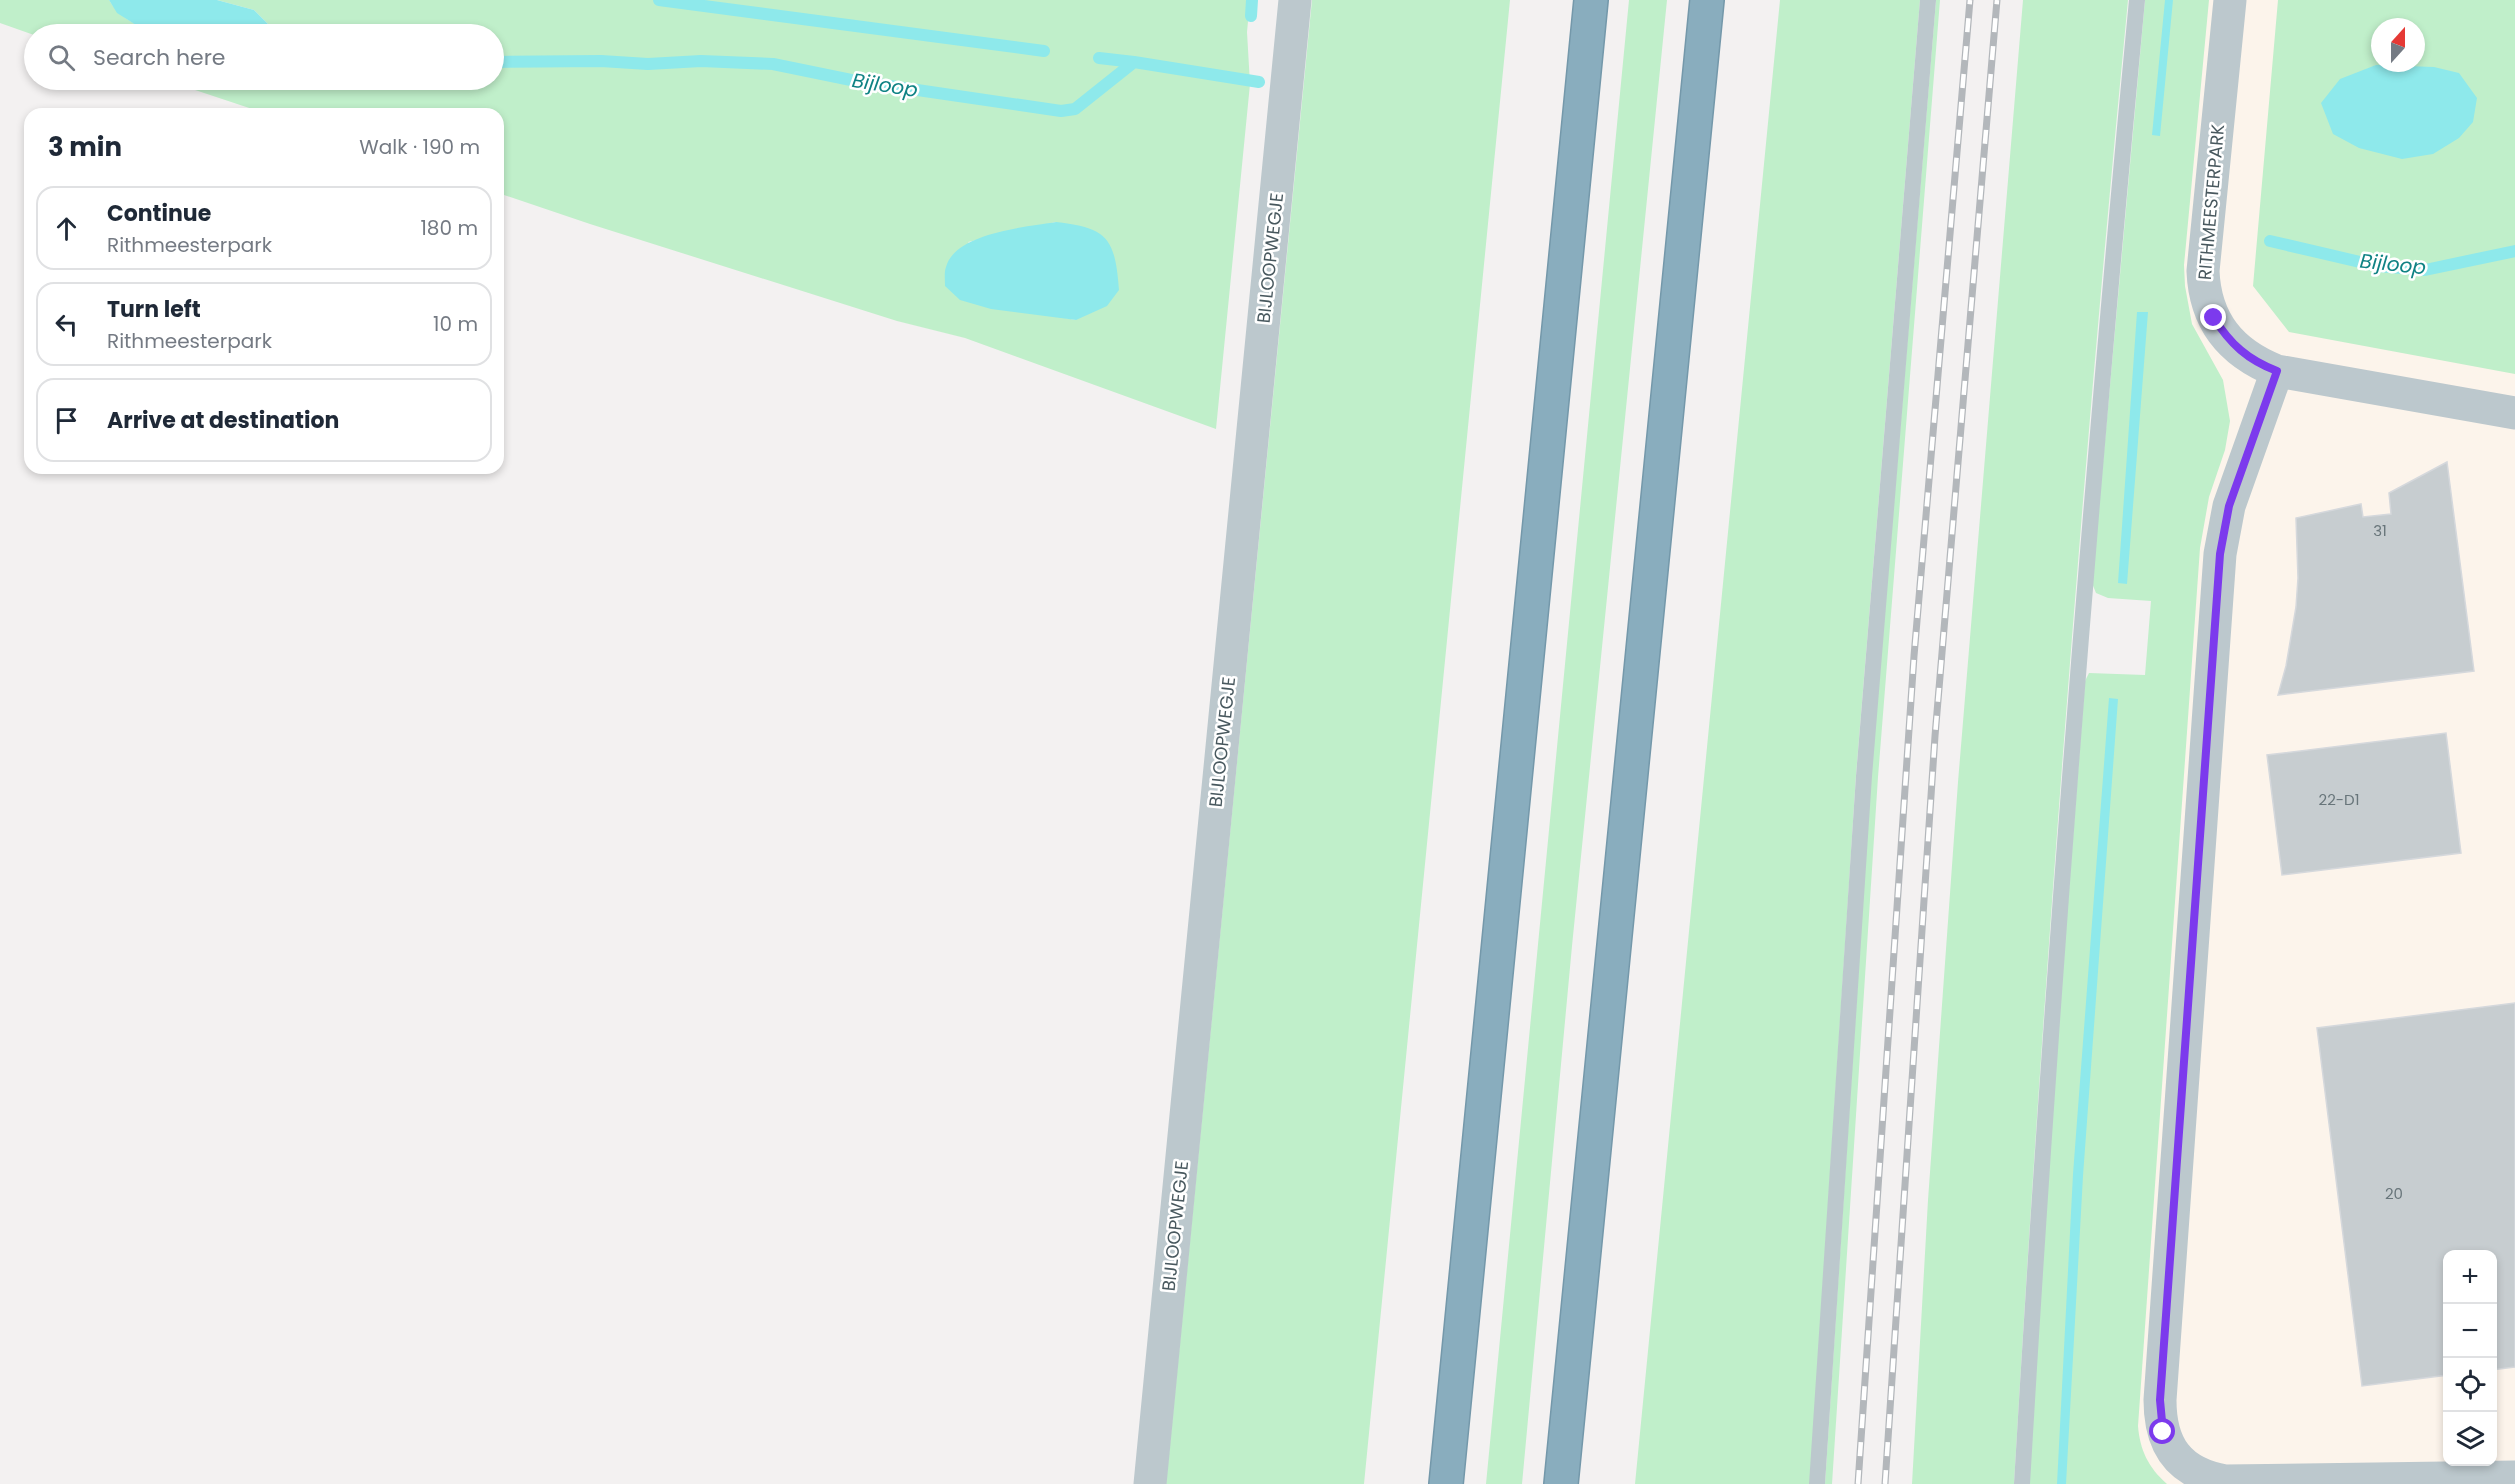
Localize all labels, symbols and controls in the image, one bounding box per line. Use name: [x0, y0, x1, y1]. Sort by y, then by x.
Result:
north arrow: [2371, 18, 2425, 72]
search box: [24, 24, 504, 90]
icon: search: [45, 41, 78, 74]
text: Search here: [93, 42, 226, 73]
water label: Bijloop: [850, 66, 920, 104]
street label: RITHMEESTERPARK: [2192, 123, 2230, 281]
text: 3 min: [48, 129, 122, 165]
text: Walk · 190 m: [359, 133, 480, 161]
street label: BIJLOOPWEGJE: [1251, 192, 1289, 324]
text: Continue: [107, 198, 211, 229]
icon: ahead: [50, 212, 83, 245]
text: 180 m: [420, 214, 478, 242]
text: Rithmeesterpark: [107, 231, 272, 259]
water label: Bijloop: [2359, 247, 2427, 281]
text: Turn left: [107, 294, 201, 325]
route end: [2200, 304, 2226, 330]
icon: left: [50, 308, 83, 341]
text: 10 m: [433, 310, 478, 338]
text: Rithmeesterpark: [107, 327, 272, 355]
icon: arrive: [50, 404, 83, 437]
text: Arrive at destination: [107, 405, 339, 436]
house number: 31: [2373, 520, 2387, 541]
street label: BIJLOOPWEGJE: [1203, 676, 1241, 808]
house number: 22-D1: [2319, 789, 2359, 810]
street label: BIJLOOPWEGJE: [1156, 1160, 1194, 1292]
house number: 20: [2385, 1183, 2403, 1204]
map controls: [2443, 1250, 2497, 1466]
button: +: [2443, 1250, 2497, 1304]
button: −: [2443, 1304, 2497, 1358]
button: locate: [2443, 1358, 2497, 1412]
button: layers: [2443, 1412, 2497, 1466]
route start: [2149, 1418, 2175, 1444]

